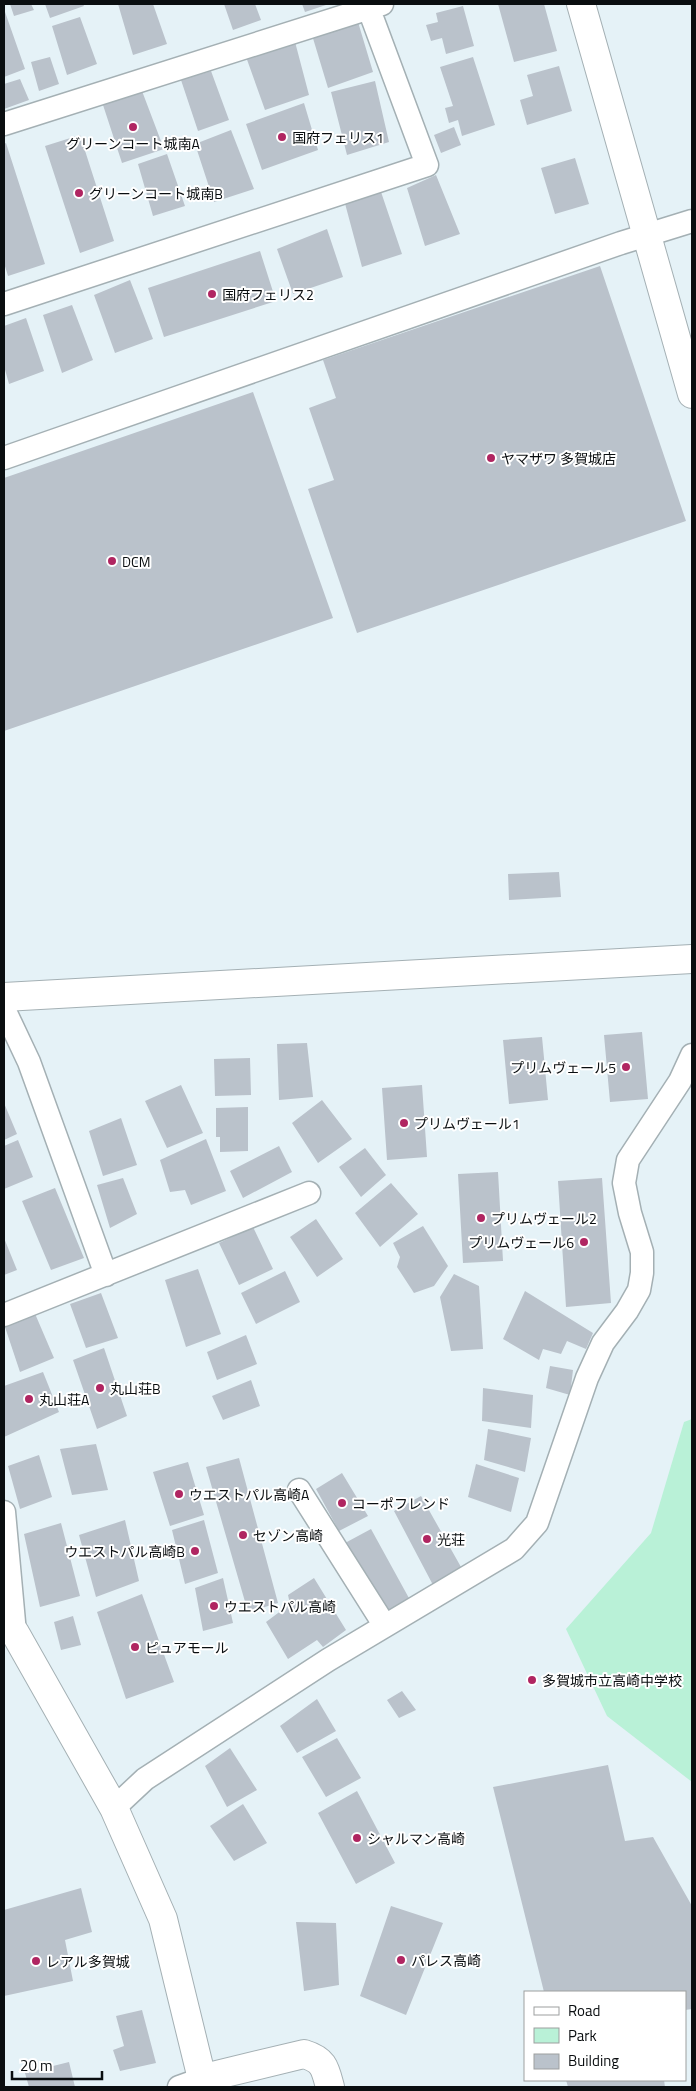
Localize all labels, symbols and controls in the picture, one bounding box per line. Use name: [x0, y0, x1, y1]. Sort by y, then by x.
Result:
marker: グリーンコート城南A: [127, 121, 139, 133]
place label: 国府フェリス1: [292, 127, 384, 148]
marker: 国府フェリス1: [276, 131, 288, 143]
place label: グリーンコート城南A: [66, 133, 200, 154]
place label: グリーンコート城南B: [89, 183, 223, 204]
marker: グリーンコート城南B: [73, 187, 85, 199]
place label: 国府フェリス2: [222, 284, 314, 305]
marker: 国府フェリス2: [206, 288, 218, 300]
place label: ヤマザワ 多賀城店: [501, 448, 616, 469]
marker: ヤマザワ 多賀城店: [485, 452, 497, 464]
place label: DCM: [122, 551, 150, 572]
marker: DCM: [106, 555, 118, 567]
place label: プリムヴェール5: [510, 1057, 616, 1078]
marker: プリムヴェール5: [620, 1061, 632, 1073]
place label: プリムヴェール1: [414, 1113, 520, 1134]
marker: プリムヴェール1: [398, 1117, 410, 1129]
place label: プリムヴェール2: [491, 1208, 597, 1229]
marker: プリムヴェール2: [475, 1212, 487, 1224]
place label: プリムヴェール6: [468, 1232, 574, 1253]
marker: プリムヴェール6: [578, 1236, 590, 1248]
place label: 丸山荘B: [110, 1378, 161, 1399]
marker: 丸山荘B: [94, 1382, 106, 1394]
place label: 丸山荘A: [39, 1389, 90, 1410]
marker: 丸山荘A: [23, 1393, 35, 1405]
place label: ウエストパル高崎A: [189, 1484, 310, 1505]
marker: ウエストパル高崎A: [173, 1488, 185, 1500]
place label: コーポフレンド: [352, 1493, 450, 1514]
marker: コーポフレンド: [336, 1497, 348, 1509]
place label: セゾン高崎: [253, 1525, 323, 1546]
marker: セゾン高崎: [237, 1529, 249, 1541]
place label: 光荘: [437, 1529, 465, 1550]
marker: 光荘: [421, 1533, 433, 1545]
place label: ウエストパル高崎B: [64, 1541, 185, 1562]
marker: ウエストパル高崎B: [189, 1545, 201, 1557]
place label: ウエストパル高崎: [224, 1596, 336, 1617]
marker: ウエストパル高崎: [208, 1600, 220, 1612]
place label: ピュアモール: [145, 1637, 229, 1658]
marker: ピュアモール: [129, 1641, 141, 1653]
place label: 多賀城市立高崎中学校: [542, 1670, 682, 1691]
marker: 多賀城市立高崎中学校: [526, 1674, 538, 1686]
place label: シャルマン高崎: [367, 1828, 465, 1849]
marker: シャルマン高崎: [351, 1832, 363, 1844]
place label: パレス高崎: [411, 1950, 481, 1971]
place label: レアル多賀城: [46, 1951, 130, 1972]
marker: パレス高崎: [395, 1954, 407, 1966]
marker: レアル多賀城: [30, 1955, 42, 1967]
legend: [524, 1991, 686, 2081]
text: Road: [568, 1999, 600, 2022]
text: Park: [568, 2024, 597, 2047]
scale bar: [12, 2048, 102, 2080]
text: Building: [568, 2049, 619, 2072]
text: 20 m: [20, 2054, 53, 2077]

